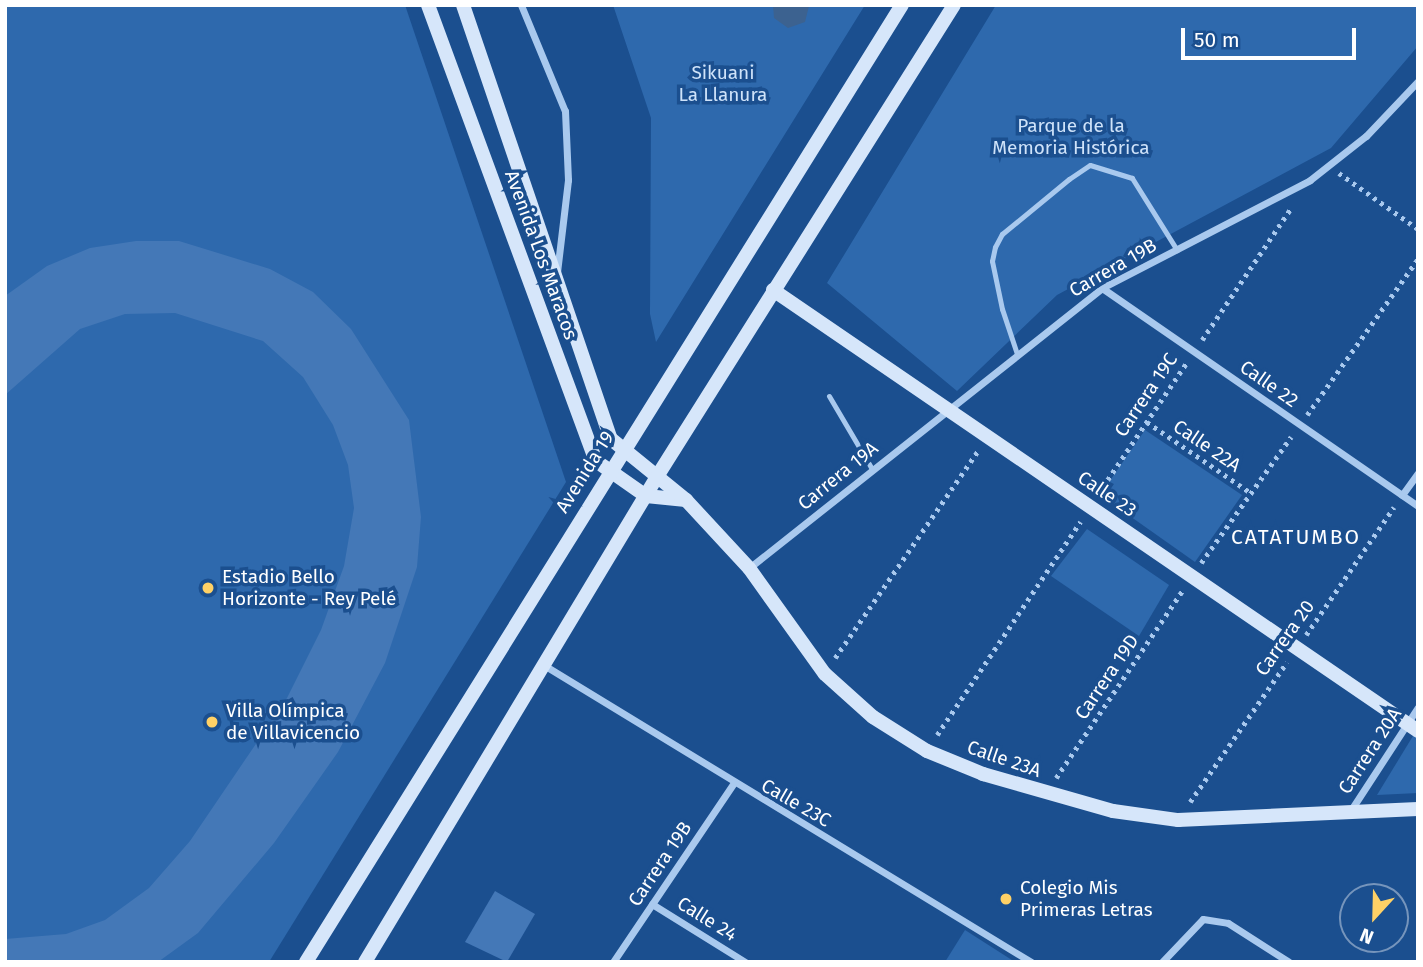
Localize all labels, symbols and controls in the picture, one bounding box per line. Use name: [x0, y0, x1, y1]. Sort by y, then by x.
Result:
scale bar: [1185, 14, 1360, 58]
text: 50 m: [1194, 27, 1240, 53]
park label: Sikuani La Llanura: [679, 62, 767, 106]
park label: Parque de la Memoria Histórica: [992, 115, 1150, 159]
street label: Avenida Los Maracos: [500, 167, 582, 343]
street label: Carrera 19B: [1065, 234, 1161, 302]
street label: Carrera 19C: [1110, 349, 1182, 441]
street label: Calle 22: [1235, 356, 1303, 412]
street label: Calle 22A: [1169, 415, 1245, 477]
street label: Avenida 19: [551, 427, 619, 517]
street label: Carrera 19A: [793, 437, 883, 515]
street label: Calle 23: [1073, 466, 1141, 522]
district label: CATATUMBO: [1232, 524, 1360, 550]
place label: Estadio Bello Horizonte - Rey Pelé: [222, 566, 396, 610]
marker: Estadio Bello Horizonte - Rey Pelé: [200, 580, 216, 596]
street label: Carrera 20: [1251, 596, 1319, 680]
street label: Carrera 19D: [1070, 630, 1144, 724]
place label: Villa Olímpica de Villavicencio: [226, 700, 360, 744]
street label: Carrera 20A: [1334, 704, 1406, 798]
marker: Villa Olímpica de Villavicencio: [204, 714, 220, 730]
street label: Calle 23A: [964, 736, 1044, 782]
street label: Calle 23C: [757, 774, 835, 832]
street label: Carrera 19B: [623, 817, 697, 911]
place label: Colegio Mis Primeras Letras: [1020, 877, 1153, 921]
north arrow: [1339, 883, 1409, 953]
marker: Colegio Mis Primeras Letras: [998, 891, 1014, 907]
street label: Calle 24: [673, 892, 741, 946]
text: N: [1357, 923, 1377, 949]

